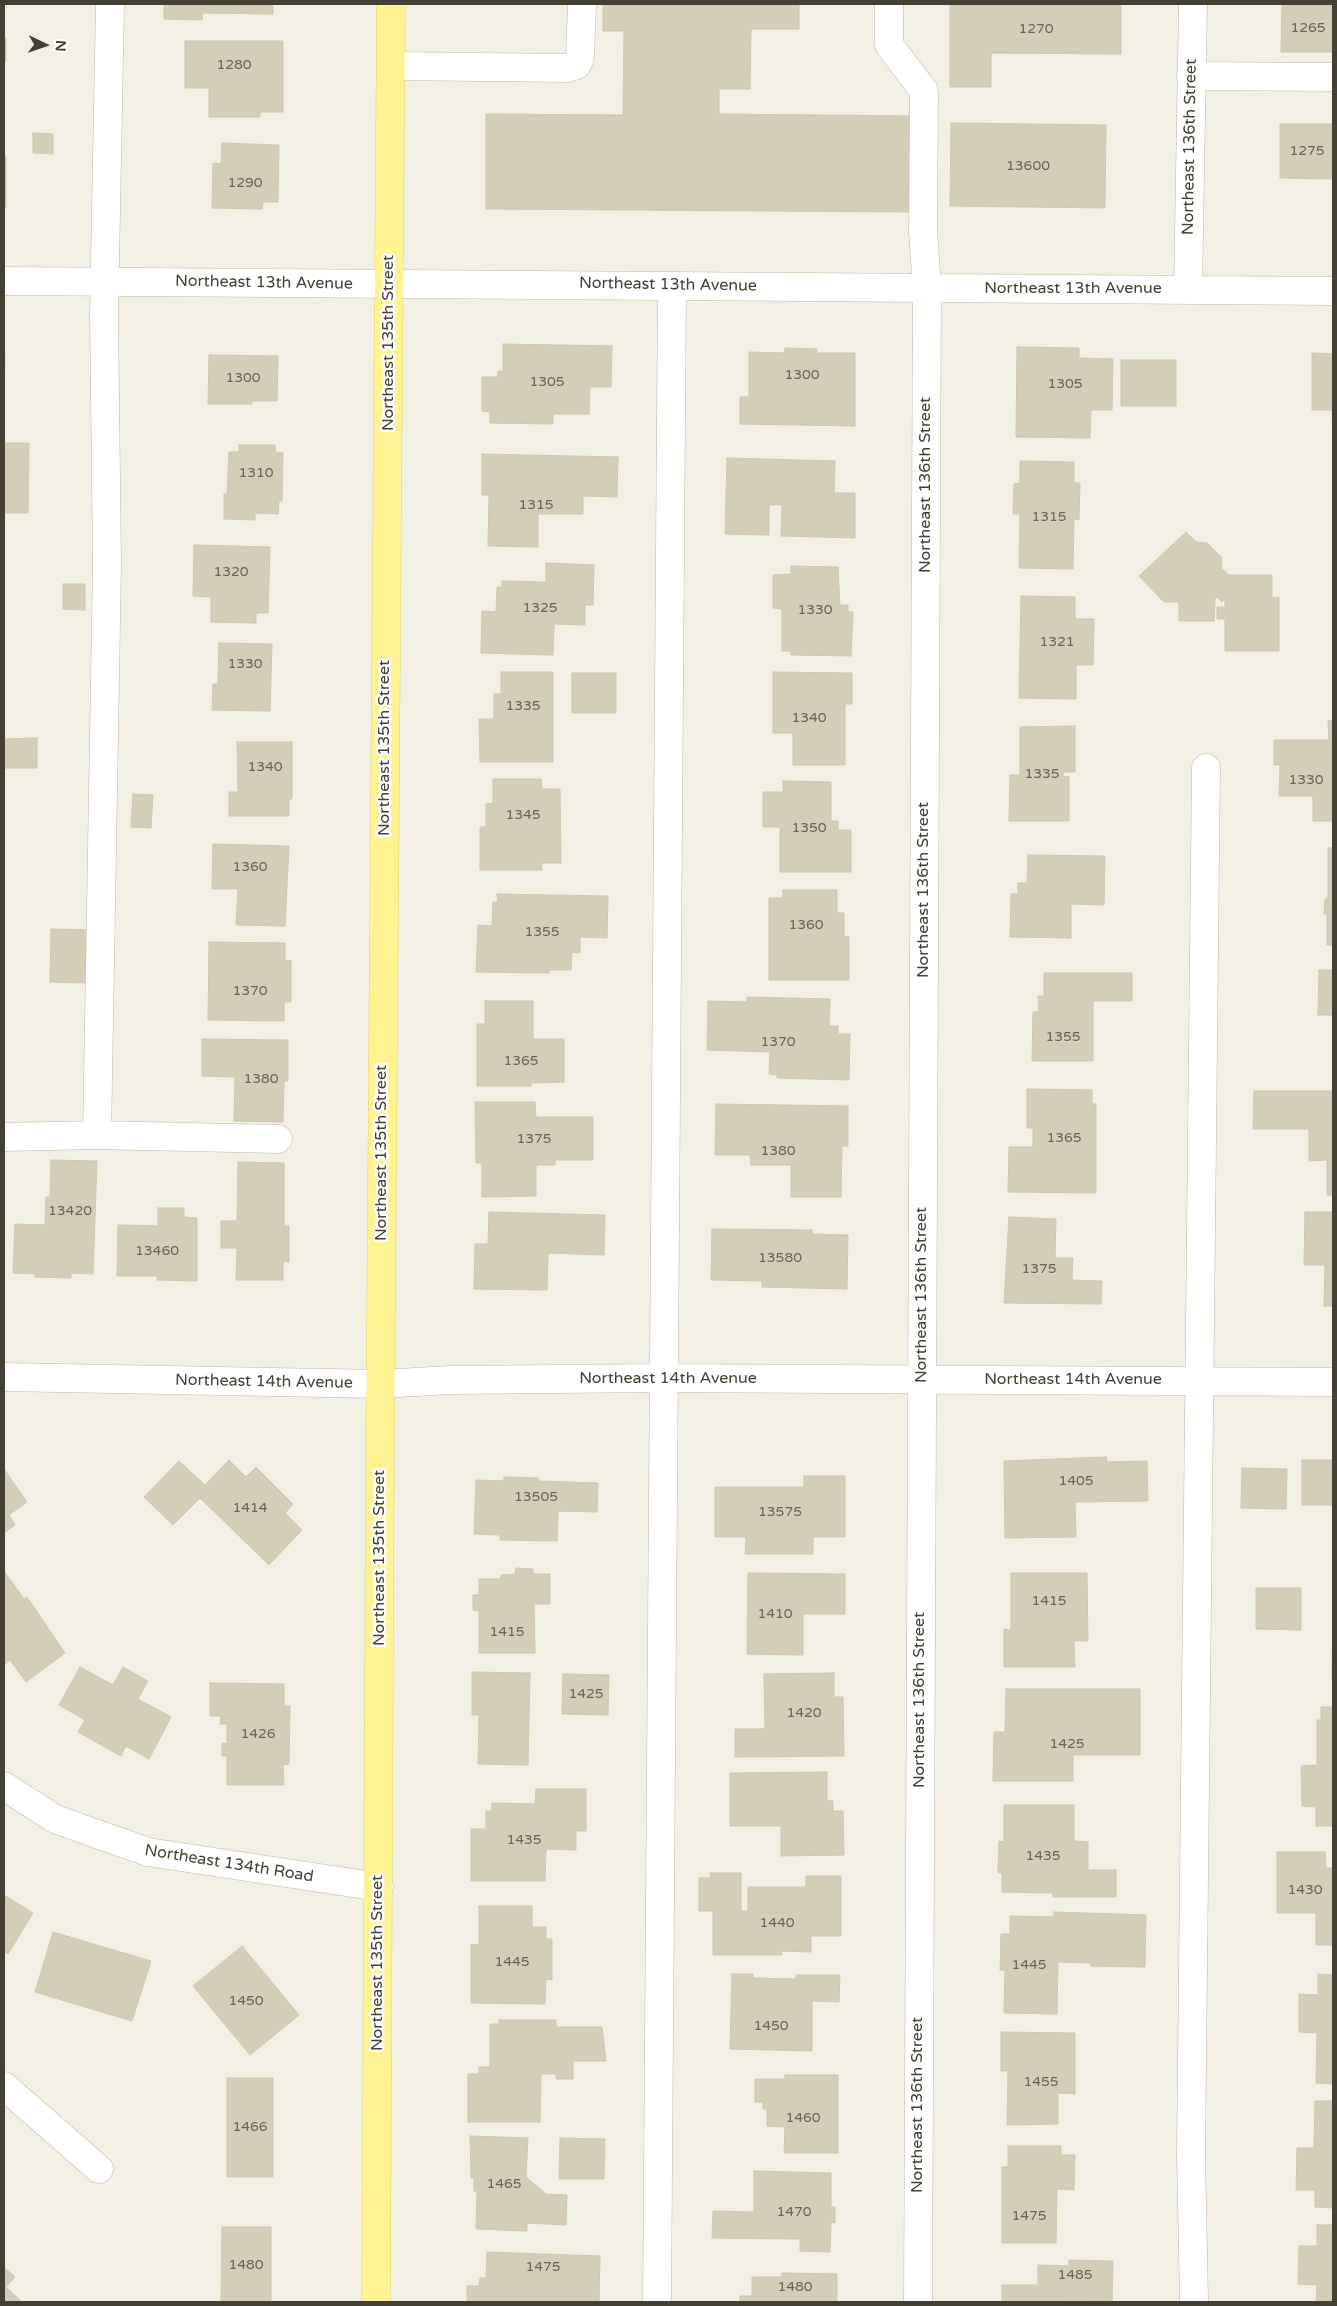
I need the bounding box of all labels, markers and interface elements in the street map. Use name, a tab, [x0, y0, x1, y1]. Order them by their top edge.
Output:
north arrow	[20, 20, 70, 70]
house number: 1265	[1290, 20, 1326, 36]
house number: 1270	[1018, 21, 1054, 37]
text: N	[52, 40, 69, 52]
house number: 1280	[216, 57, 252, 73]
street label: Northeast 136th Street	[1179, 59, 1201, 235]
house number: 1275	[1289, 143, 1325, 159]
house number: 13600	[1006, 158, 1050, 174]
house number: 1290	[227, 175, 263, 191]
street label: Northeast 135th Street	[379, 255, 399, 431]
street label: Northeast 13th Avenue	[175, 272, 353, 294]
street label: Northeast 13th Avenue	[579, 274, 757, 296]
street label: Northeast 13th Avenue	[984, 279, 1162, 299]
house number: 1300	[784, 367, 820, 383]
house number: 1300	[225, 370, 261, 386]
house number: 1305	[529, 374, 565, 390]
house number: 1305	[1047, 376, 1083, 392]
street label: Northeast 136th Street	[916, 397, 936, 573]
house number: 1310	[238, 465, 274, 481]
house number: 1315	[518, 497, 554, 513]
house number: 1315	[1031, 509, 1067, 525]
house number: 1320	[213, 564, 249, 580]
house number: 1325	[522, 600, 558, 616]
house number: 1330	[797, 602, 833, 618]
house number: 1321	[1039, 634, 1075, 650]
house number: 1330	[227, 656, 263, 672]
street label: Northeast 135th Street	[375, 660, 395, 836]
house number: 1335	[505, 698, 541, 714]
house number: 1340	[791, 710, 827, 726]
house number: 1340	[247, 759, 283, 775]
house number: 1335	[1024, 766, 1060, 782]
house number: 1330	[1288, 772, 1324, 788]
street label: Northeast 136th Street	[914, 802, 934, 978]
house number: 1345	[505, 807, 541, 823]
house number: 1350	[791, 820, 827, 836]
house number: 1360	[232, 859, 268, 875]
house number: 1360	[788, 917, 824, 933]
house number: 1355	[524, 924, 560, 940]
house number: 1370	[232, 983, 268, 999]
house number: 1355	[1045, 1029, 1081, 1045]
house number: 1370	[760, 1034, 796, 1050]
house number: 1365	[503, 1053, 539, 1069]
street label: Northeast 135th Street	[372, 1065, 392, 1241]
house number: 1380	[243, 1071, 279, 1087]
house number: 1365	[1046, 1130, 1082, 1146]
house number: 1375	[516, 1131, 552, 1147]
house number: 1380	[760, 1143, 796, 1159]
house number: 13420	[48, 1203, 92, 1219]
street label: Northeast 136th Street	[912, 1207, 932, 1383]
house number: 13460	[135, 1243, 179, 1259]
house number: 13580	[758, 1250, 802, 1266]
house number: 1375	[1021, 1261, 1057, 1277]
street label: Northeast 14th Avenue	[579, 1369, 757, 1389]
street label: Northeast 14th Avenue	[984, 1370, 1162, 1390]
street label: Northeast 14th Avenue	[175, 1371, 353, 1393]
street label: Northeast 135th Street	[370, 1470, 390, 1646]
house number: 1405	[1058, 1473, 1094, 1489]
house number: 13505	[514, 1489, 558, 1505]
house number: 1414	[232, 1500, 268, 1516]
house number: 13575	[758, 1504, 802, 1520]
house number: 1415	[1031, 1593, 1067, 1609]
house number: 1410	[757, 1606, 793, 1622]
street label: Northeast 136th Street	[910, 1612, 930, 1788]
house number: 1415	[489, 1624, 525, 1640]
house number: 1425	[568, 1686, 604, 1702]
house number: 1420	[786, 1705, 822, 1721]
house number: 1426	[240, 1726, 276, 1742]
house number: 1425	[1049, 1736, 1085, 1752]
house number: 1435	[506, 1832, 542, 1848]
street label: Northeast 134th Road	[143, 1841, 315, 1887]
house number: 1435	[1025, 1848, 1061, 1864]
street label: Northeast 135th Street	[368, 1875, 388, 2051]
house number: 1430	[1287, 1882, 1323, 1898]
house number: 1440	[759, 1915, 795, 1931]
house number: 1445	[494, 1954, 530, 1970]
house number: 1445	[1011, 1957, 1047, 1973]
house number: 1450	[228, 1993, 264, 2009]
street label: Northeast 136th Street	[908, 2017, 928, 2193]
house number: 1450	[753, 2018, 789, 2034]
house number: 1455	[1023, 2074, 1059, 2090]
house number: 1460	[785, 2110, 821, 2126]
house number: 1466	[232, 2119, 268, 2135]
house number: 1465	[486, 2176, 522, 2192]
house number: 1470	[776, 2204, 812, 2220]
house number: 1475	[1011, 2208, 1047, 2224]
house number: 1480	[228, 2257, 264, 2273]
house number: 1475	[525, 2259, 561, 2275]
house number: 1485	[1057, 2267, 1093, 2283]
house number: 1480	[777, 2279, 813, 2295]

